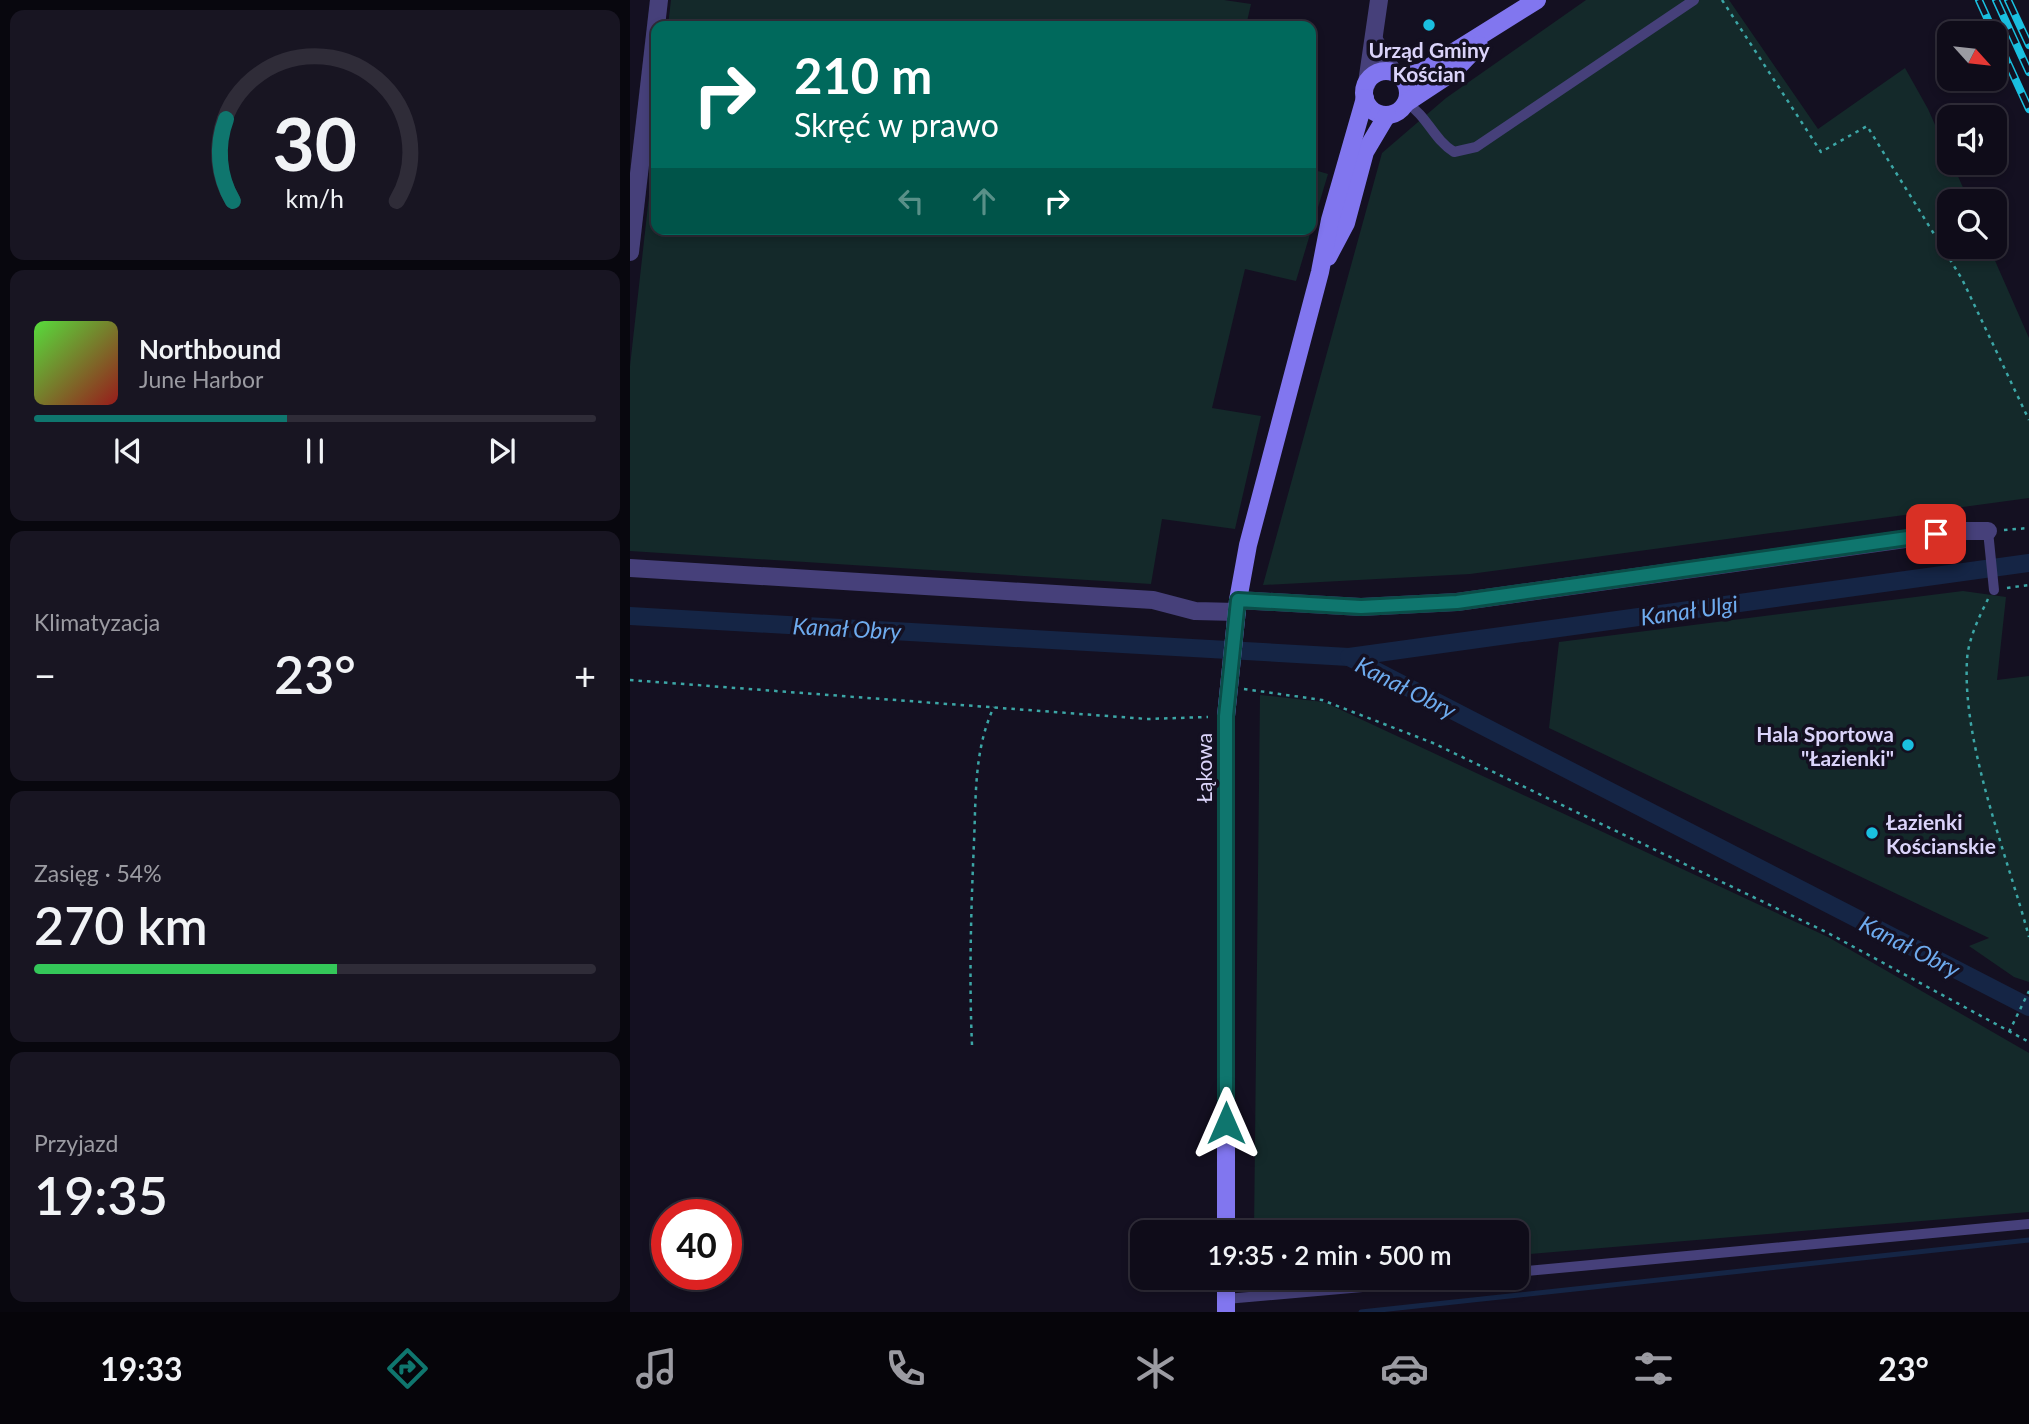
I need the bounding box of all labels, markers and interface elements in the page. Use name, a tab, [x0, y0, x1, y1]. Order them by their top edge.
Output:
marker: Urząd Gminy Kościan	[1421, 17, 1437, 33]
north arrow	[1937, 21, 2007, 91]
map controls	[1937, 21, 2007, 259]
place label: Urząd Gminy Kościan	[1368, 37, 1490, 86]
text: 210 m	[794, 46, 932, 104]
icon: right	[679, 49, 770, 140]
text: 30	[273, 100, 357, 188]
text: Skręć w prawo	[794, 105, 999, 144]
button: sound	[1937, 105, 2007, 175]
icon: left	[892, 182, 930, 220]
icon: ahead	[965, 182, 1003, 220]
icon: right	[1038, 182, 1076, 220]
text: km/h	[286, 183, 344, 213]
button: search	[1937, 189, 2007, 259]
text: Northbound	[139, 333, 281, 365]
text: June Harbor	[139, 365, 263, 393]
icon: previous	[109, 432, 147, 470]
icon: pause	[296, 432, 334, 470]
icon: next	[483, 432, 521, 470]
pin	[1906, 504, 1966, 564]
icon: arrive	[1917, 515, 1955, 553]
water label: Kanał Ulgi	[1639, 589, 1739, 631]
text: Klimatyzacja	[34, 608, 160, 636]
water label: Kanał Obry	[792, 611, 903, 645]
text: 23°	[274, 643, 356, 705]
water label: Kanał Obry	[1351, 650, 1462, 725]
text: −	[34, 652, 56, 698]
text: +	[574, 652, 596, 698]
place label: Hala Sportowa "Łazienki"	[1756, 721, 1894, 770]
street label: Łąkowa	[1191, 733, 1216, 803]
marker: Hala Sportowa "Łazienki"	[1900, 737, 1916, 753]
place label: Łazienki Kościanskie	[1886, 809, 1996, 858]
marker: Łazienki Kościanskie	[1864, 825, 1880, 841]
text: Zasięg · 54%	[34, 859, 162, 887]
text: 270 km	[34, 894, 208, 956]
water label: Kanał Obry	[1855, 909, 1966, 984]
position arrow	[1189, 1086, 1263, 1160]
text: Przyjazd	[34, 1129, 118, 1157]
text: 19:35	[34, 1164, 168, 1226]
speed limit sign: 40	[651, 1199, 742, 1290]
text: 19:35 · 2 min · 500 m	[1207, 1239, 1452, 1271]
icon: directions	[383, 1344, 432, 1393]
icon: music	[632, 1344, 681, 1393]
icon: phone	[881, 1344, 930, 1393]
icon: climate	[1131, 1344, 1180, 1393]
icon: car	[1380, 1344, 1429, 1393]
icon: filters	[1629, 1344, 1678, 1393]
text: 19:33	[100, 1349, 183, 1388]
text: 23°	[1878, 1349, 1929, 1388]

